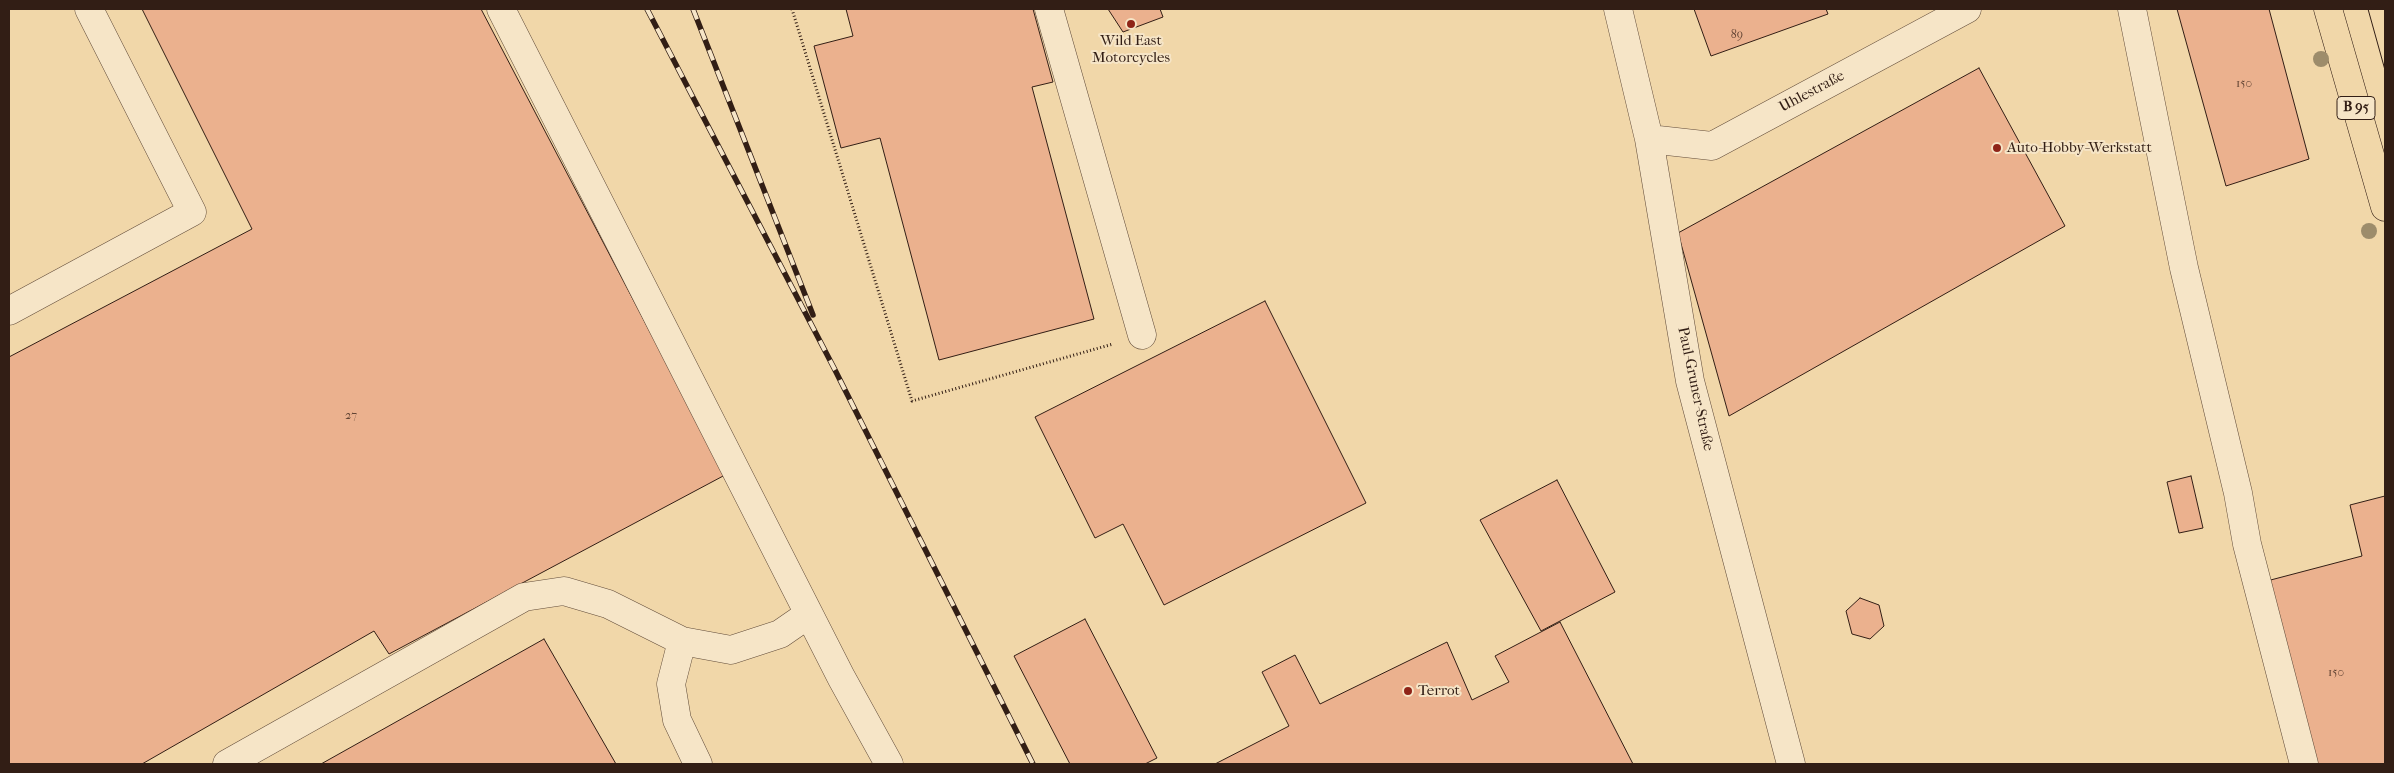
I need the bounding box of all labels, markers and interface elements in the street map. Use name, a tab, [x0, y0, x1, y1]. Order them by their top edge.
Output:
marker: Wild East Motorcycles	[1125, 18, 1137, 30]
house number: 89	[1731, 28, 1743, 42]
place label: Wild East Motorcycles	[1092, 32, 1170, 67]
street label: Uhlestraße	[1776, 67, 1848, 117]
house number: 150	[2236, 77, 2252, 91]
road number: B 95	[2337, 96, 2375, 120]
place label: Auto-Hobby-Werkstatt	[2007, 139, 2152, 157]
marker: Auto-Hobby-Werkstatt	[1991, 142, 2003, 154]
street label: Paul-Gruner-Straße	[1673, 325, 1717, 453]
house number: 27	[345, 409, 357, 423]
house number: 150	[2328, 666, 2344, 680]
place label: Terrot	[1418, 682, 1460, 700]
marker: Terrot	[1402, 685, 1414, 697]

